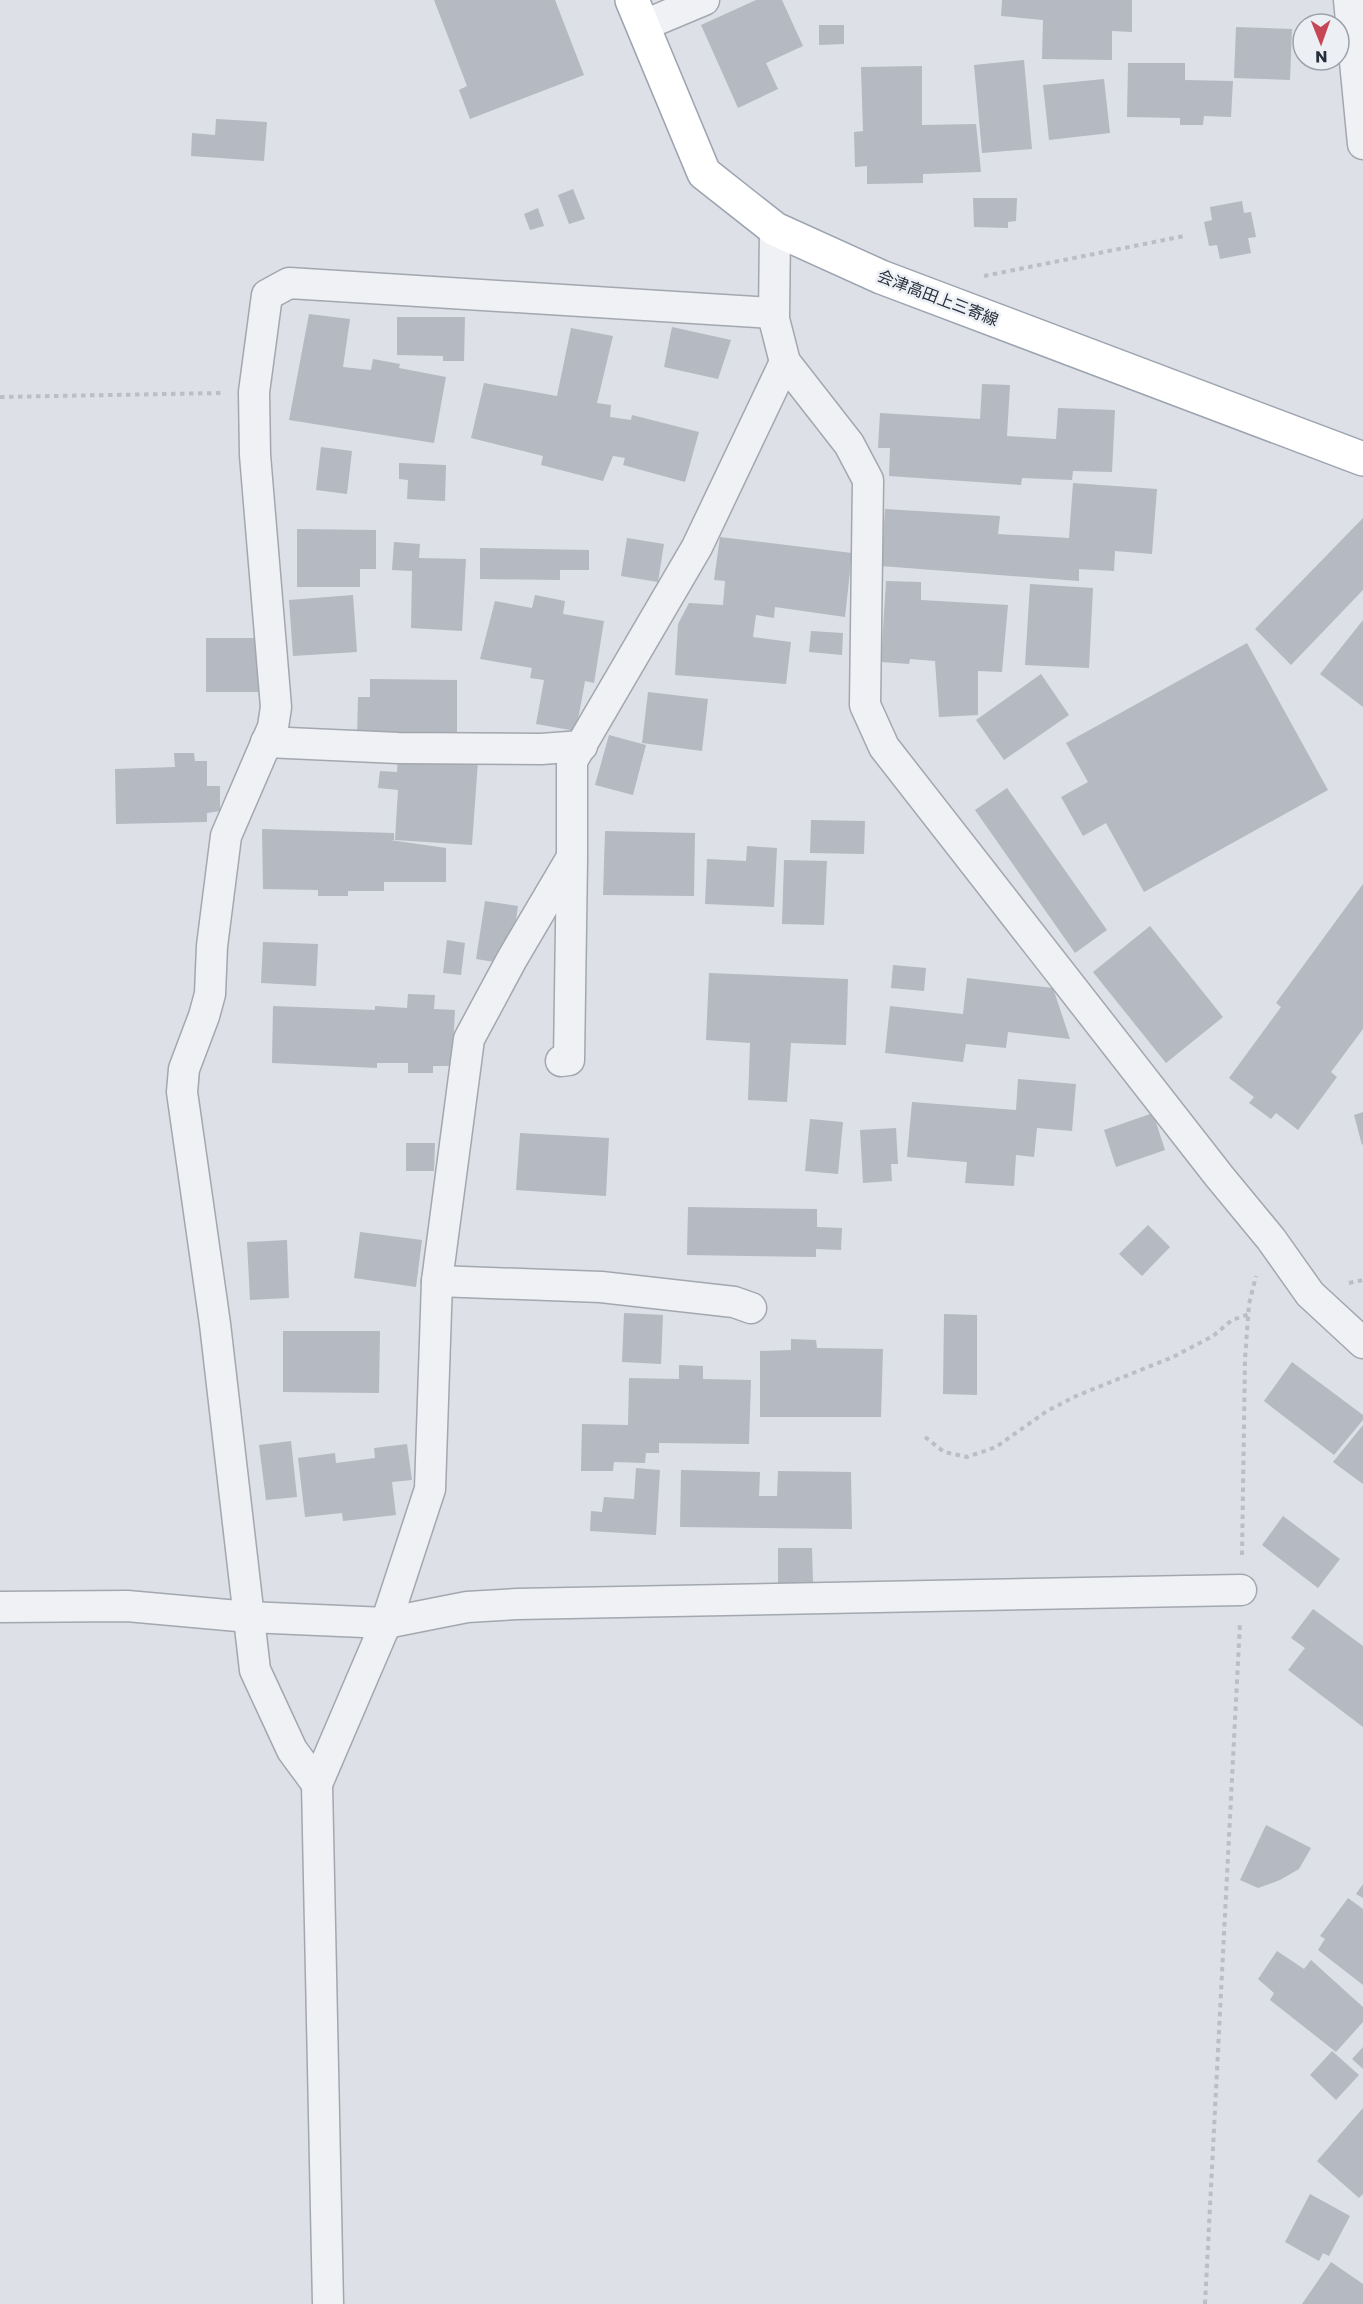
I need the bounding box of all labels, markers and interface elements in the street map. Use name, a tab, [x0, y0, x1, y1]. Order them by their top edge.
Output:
north arrow	[1291, 12, 1351, 72]
text: N	[1315, 45, 1327, 68]
street label: 会津高田上三寄線	[874, 264, 1002, 332]

